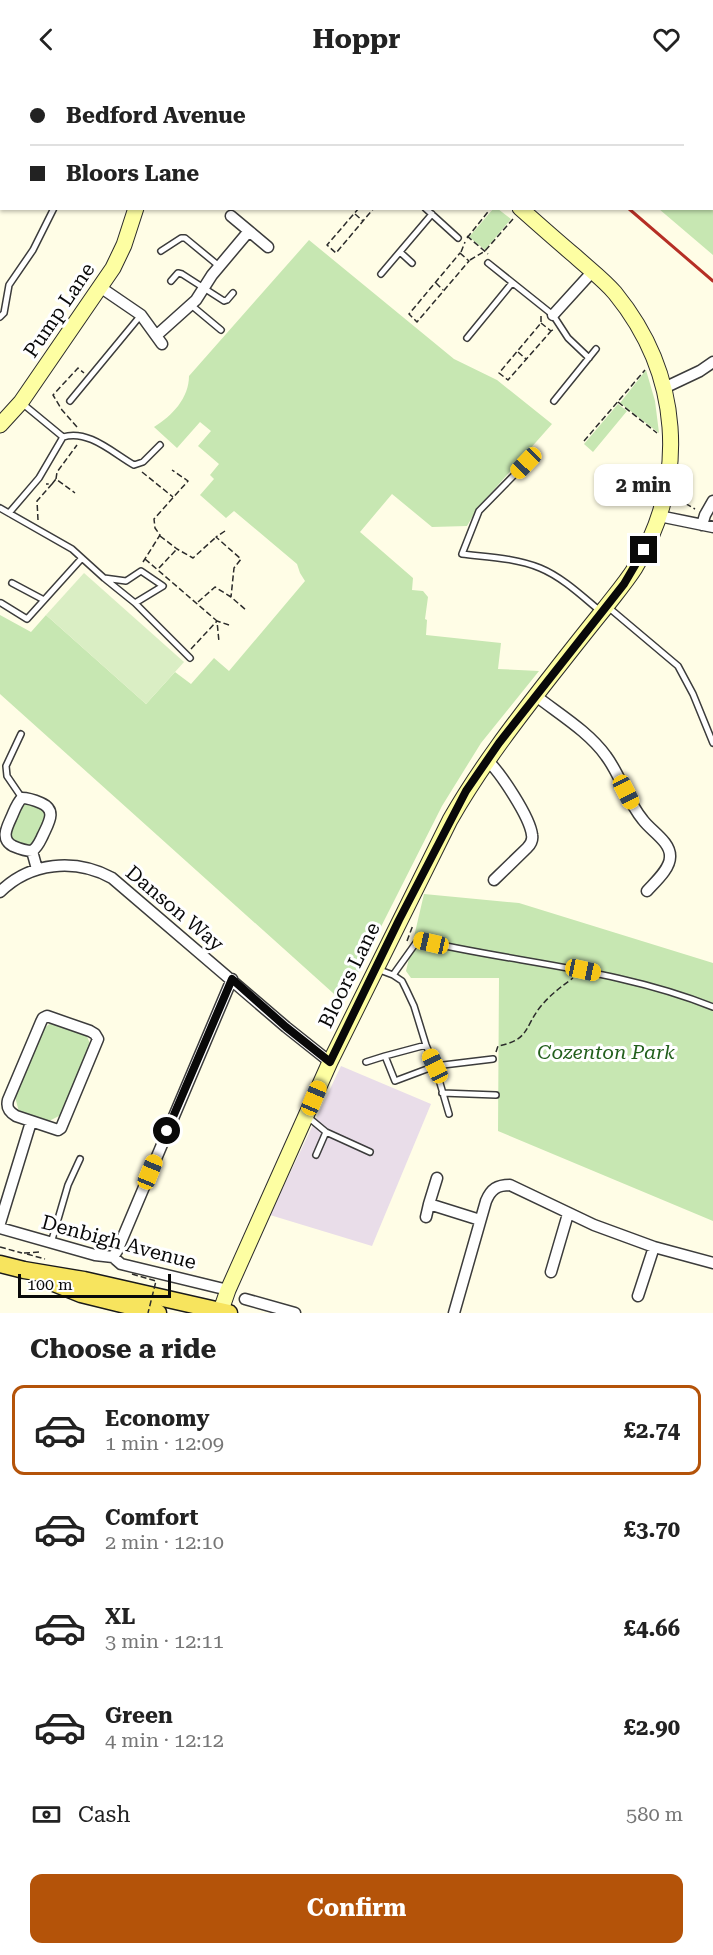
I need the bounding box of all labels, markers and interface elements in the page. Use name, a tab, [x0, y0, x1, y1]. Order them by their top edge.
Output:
icon: back	[30, 23, 63, 56]
text: Hoppr	[312, 23, 401, 55]
icon: heart	[650, 23, 683, 56]
text: Bedford Avenue	[66, 103, 246, 128]
text: Bloors Lane	[66, 161, 199, 186]
street label: Pump Lane	[18, 258, 100, 362]
car	[507, 444, 545, 482]
callout: 2 min	[594, 463, 694, 505]
text: 2 min	[616, 473, 671, 497]
route end	[630, 536, 657, 563]
car	[610, 772, 642, 812]
street label: Danson Way	[121, 860, 229, 956]
street label: Bloors Lane	[313, 918, 385, 1032]
car	[411, 930, 451, 956]
car	[564, 957, 602, 983]
park label: Cozenton Park	[537, 1040, 675, 1064]
car	[419, 1046, 451, 1086]
car	[299, 1078, 329, 1118]
route start	[153, 1117, 180, 1144]
car	[135, 1152, 165, 1192]
street label: Denbigh Avenue	[39, 1210, 199, 1274]
scale bar	[18, 1271, 171, 1298]
text: 100 m	[27, 1275, 73, 1294]
text: Choose a ride	[30, 1333, 216, 1365]
icon: car	[33, 1403, 87, 1457]
text: Economy	[105, 1406, 209, 1431]
text: £2.74	[624, 1418, 680, 1443]
text: 1 min · 12:09	[105, 1431, 224, 1455]
icon: car	[33, 1502, 87, 1556]
text: Comfort	[105, 1505, 198, 1530]
text: £3.70	[624, 1517, 680, 1542]
text: 2 min · 12:10	[105, 1530, 224, 1554]
icon: car	[33, 1601, 87, 1655]
text: XL	[105, 1604, 135, 1629]
text: £4.66	[624, 1616, 680, 1641]
text: 3 min · 12:11	[105, 1629, 224, 1653]
icon: car	[33, 1700, 87, 1754]
text: Green	[105, 1703, 173, 1728]
text: £2.90	[624, 1715, 680, 1740]
text: 4 min · 12:12	[105, 1728, 224, 1752]
icon: cash	[30, 1798, 63, 1831]
text: Cash	[78, 1802, 130, 1827]
text: 580 m	[626, 1802, 683, 1826]
button: Confirm	[30, 1874, 683, 1943]

